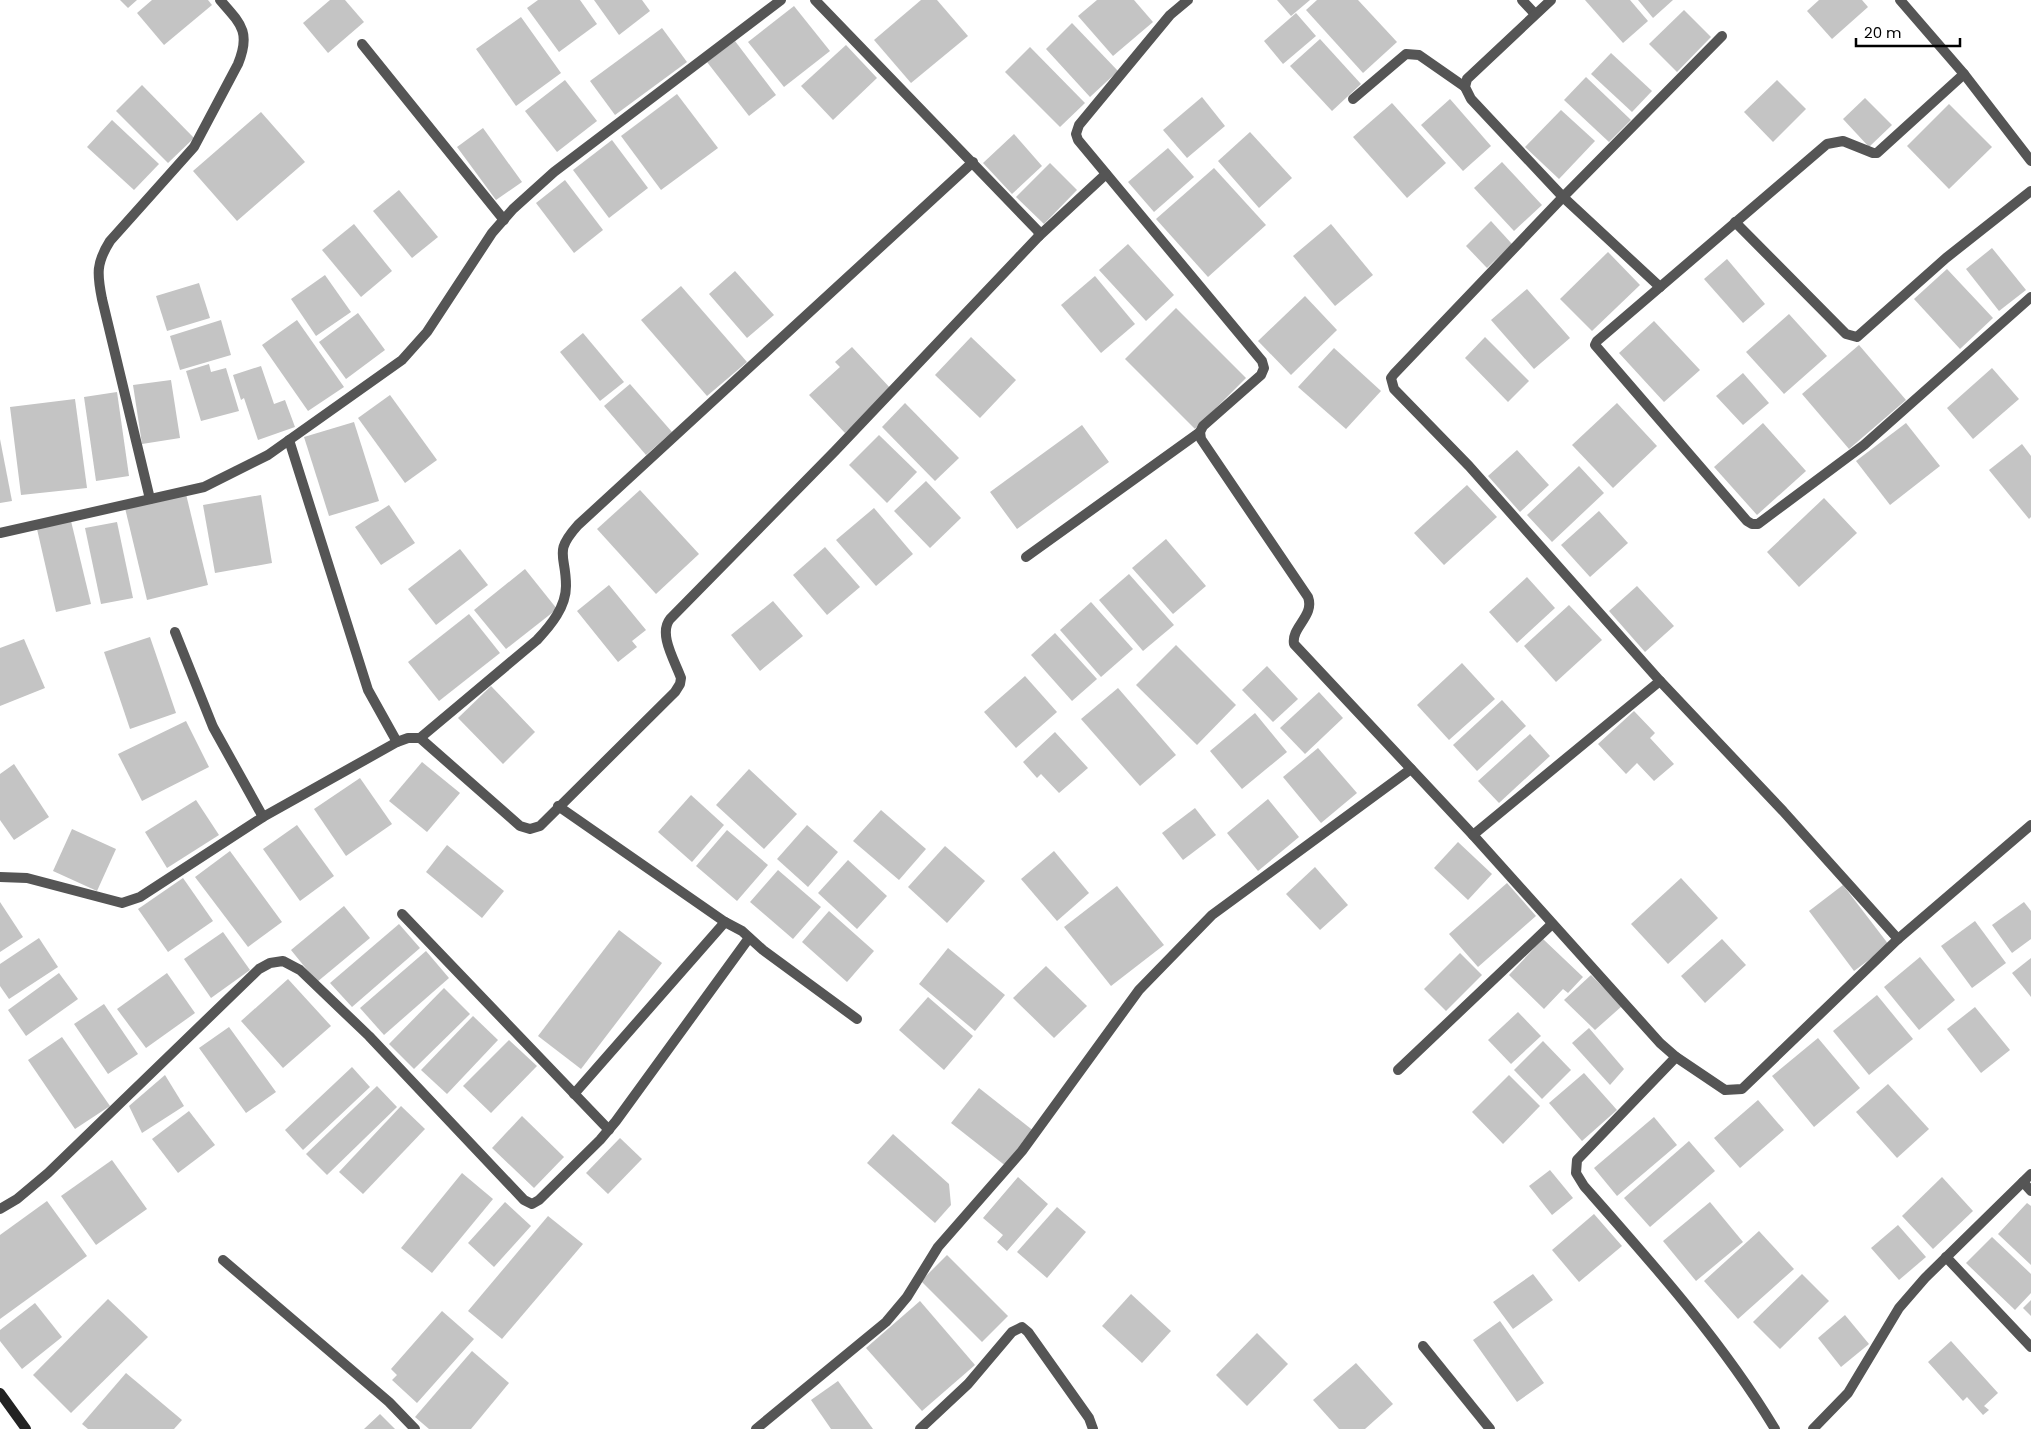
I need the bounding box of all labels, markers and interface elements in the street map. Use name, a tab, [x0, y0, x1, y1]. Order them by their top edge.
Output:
scale bar	[1856, 15, 1960, 47]
text: 20 m	[1864, 22, 1902, 43]

